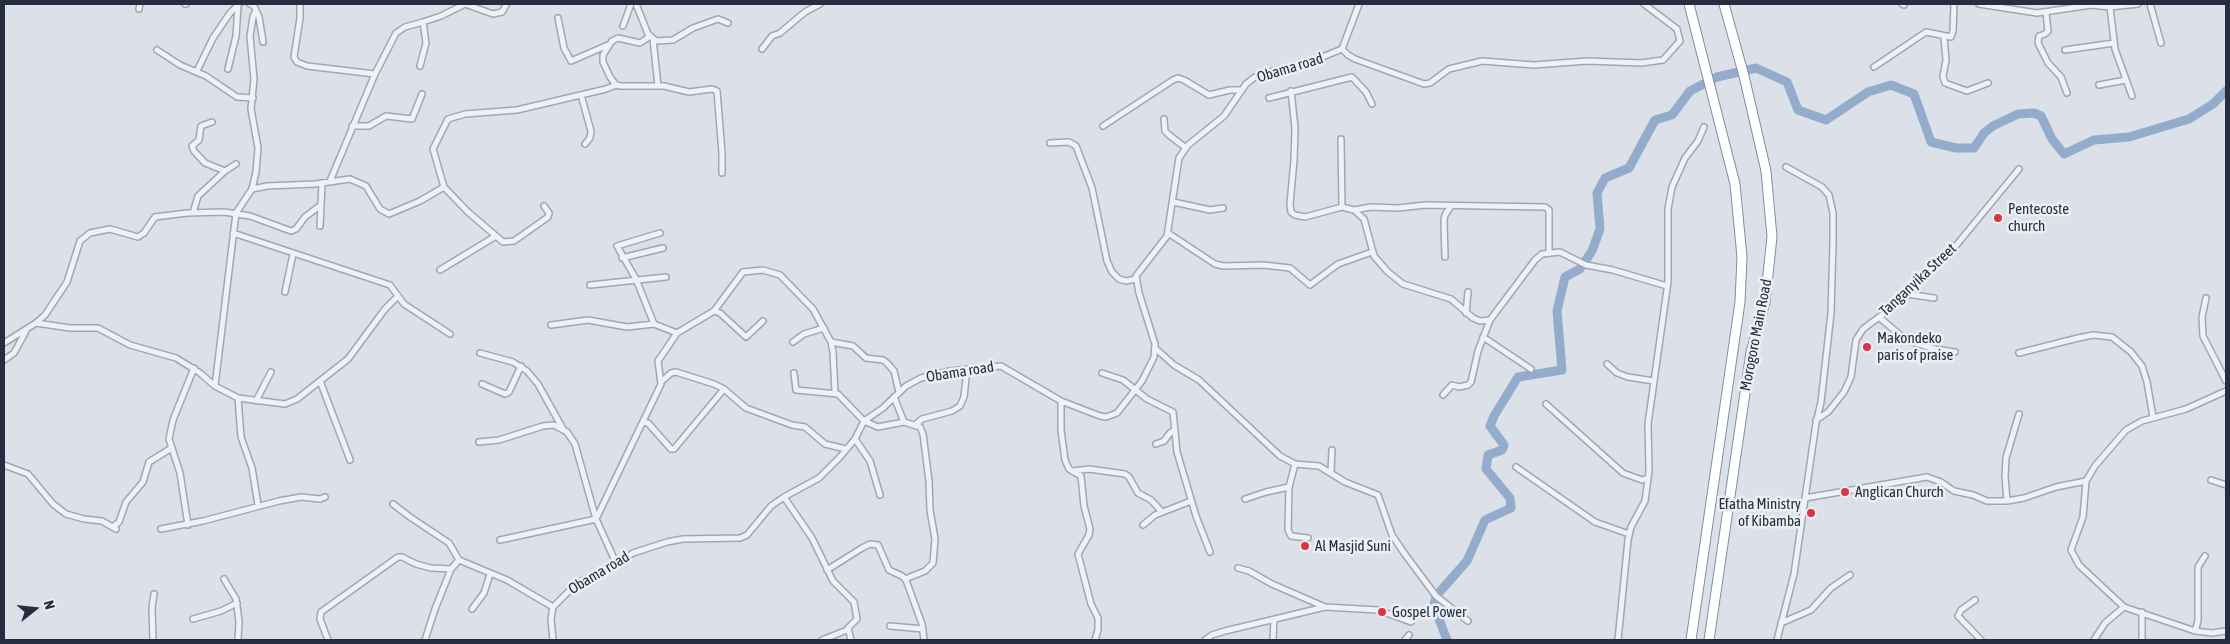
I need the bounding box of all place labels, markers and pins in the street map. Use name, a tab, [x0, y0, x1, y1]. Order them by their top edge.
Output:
place label: Pentecoste church	[2008, 200, 2069, 235]
marker: Pentecoste church	[1992, 212, 2004, 224]
place label: Makondeko paris of praise	[1877, 329, 1953, 364]
marker: Makondeko paris of praise	[1861, 341, 1873, 353]
place label: Anglican Church	[1855, 483, 1944, 501]
marker: Anglican Church	[1839, 486, 1851, 498]
place label: Efatha Ministry of Kibamba	[1718, 495, 1801, 530]
marker: Efatha Ministry of Kibamba	[1805, 507, 1817, 519]
place label: Al Masjid Suni	[1315, 537, 1391, 555]
marker: Al Masjid Suni	[1299, 540, 1311, 552]
place label: Gospel Power	[1392, 603, 1466, 621]
marker: Gospel Power	[1376, 606, 1388, 618]

